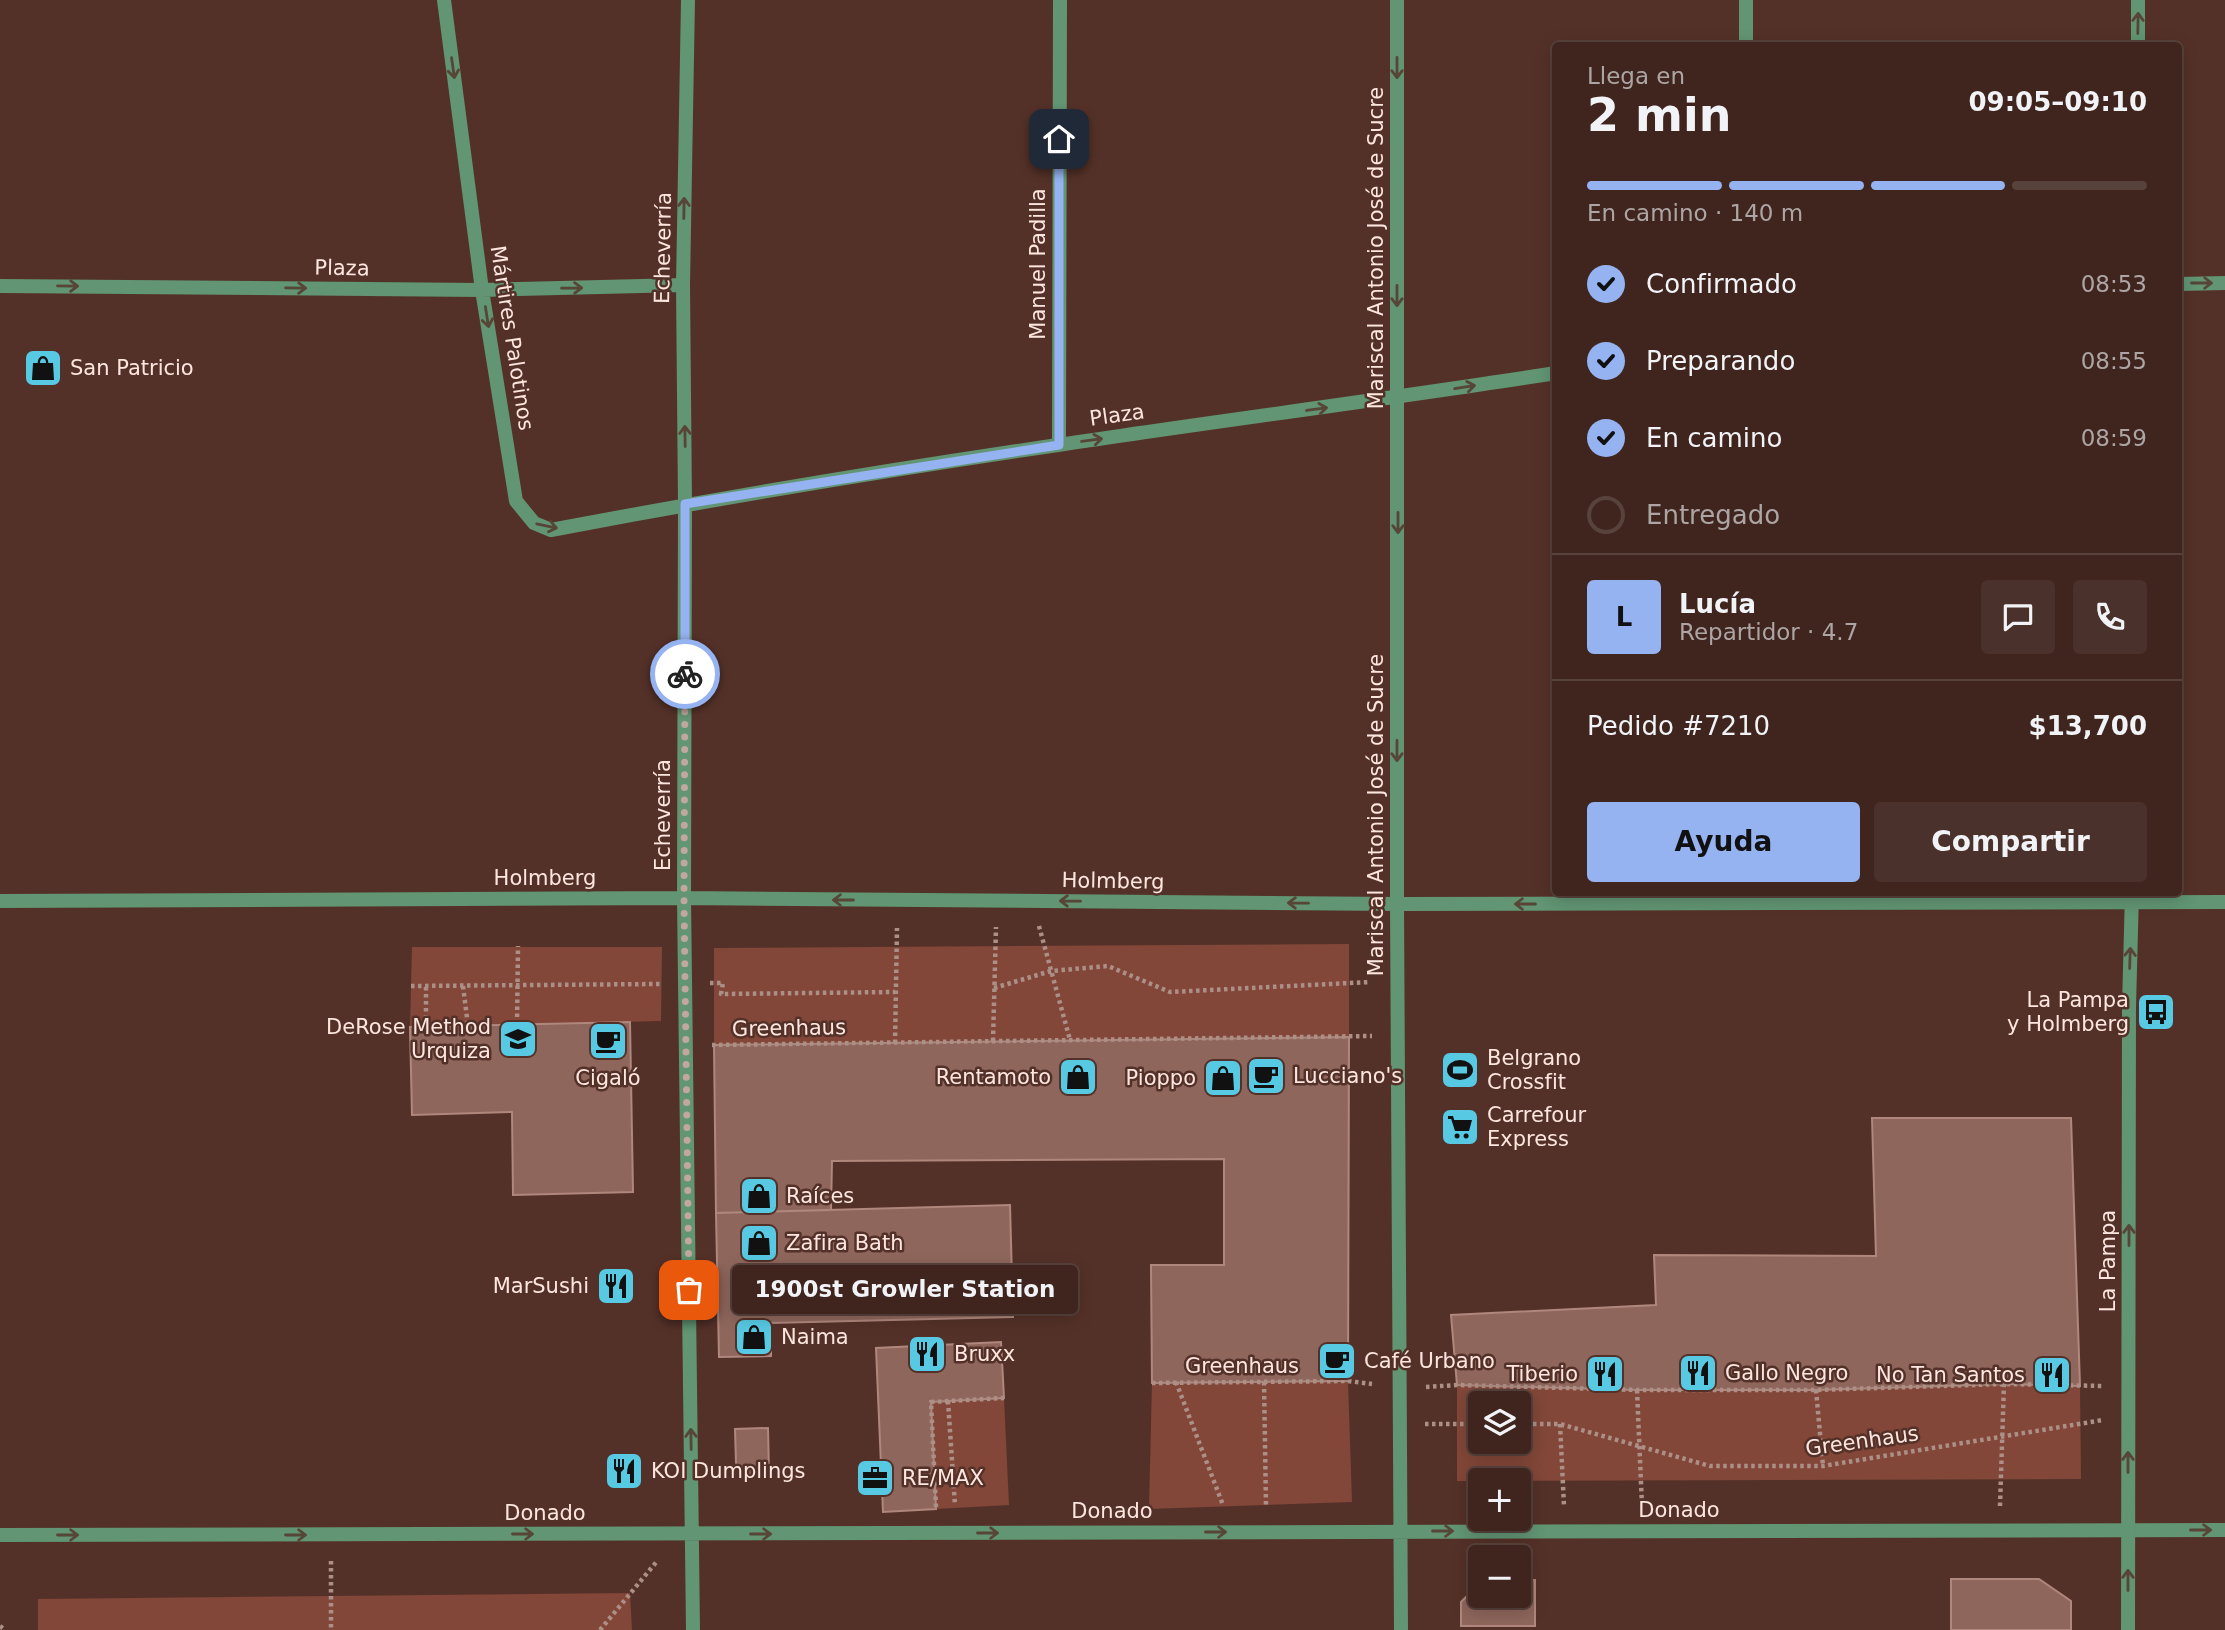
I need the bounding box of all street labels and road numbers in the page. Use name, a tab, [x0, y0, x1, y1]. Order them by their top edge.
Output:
street label: Mariscal Antonio José de Sucre	[1364, 87, 1388, 409]
street label: Manuel Padilla	[1026, 188, 1050, 340]
street label: Echeverría	[650, 192, 676, 304]
street label: Mártires Palotinos	[486, 244, 538, 432]
street label: Plaza	[314, 256, 370, 280]
street label: Plaza	[1088, 399, 1146, 431]
street label: Mariscal Antonio José de Sucre	[1364, 654, 1388, 976]
street label: Echeverría	[651, 759, 675, 871]
street label: Holmberg	[494, 866, 596, 890]
street label: Holmberg	[1061, 868, 1165, 894]
street label: Greenhaus	[732, 1015, 846, 1041]
street label: La Pampa	[2096, 1210, 2120, 1312]
street label: Greenhaus	[1185, 1354, 1299, 1378]
street label: Greenhaus	[1804, 1421, 1920, 1461]
street label: Donado	[1638, 1498, 1720, 1522]
street label: Donado	[1071, 1499, 1153, 1523]
street label: Donado	[504, 1501, 586, 1525]

